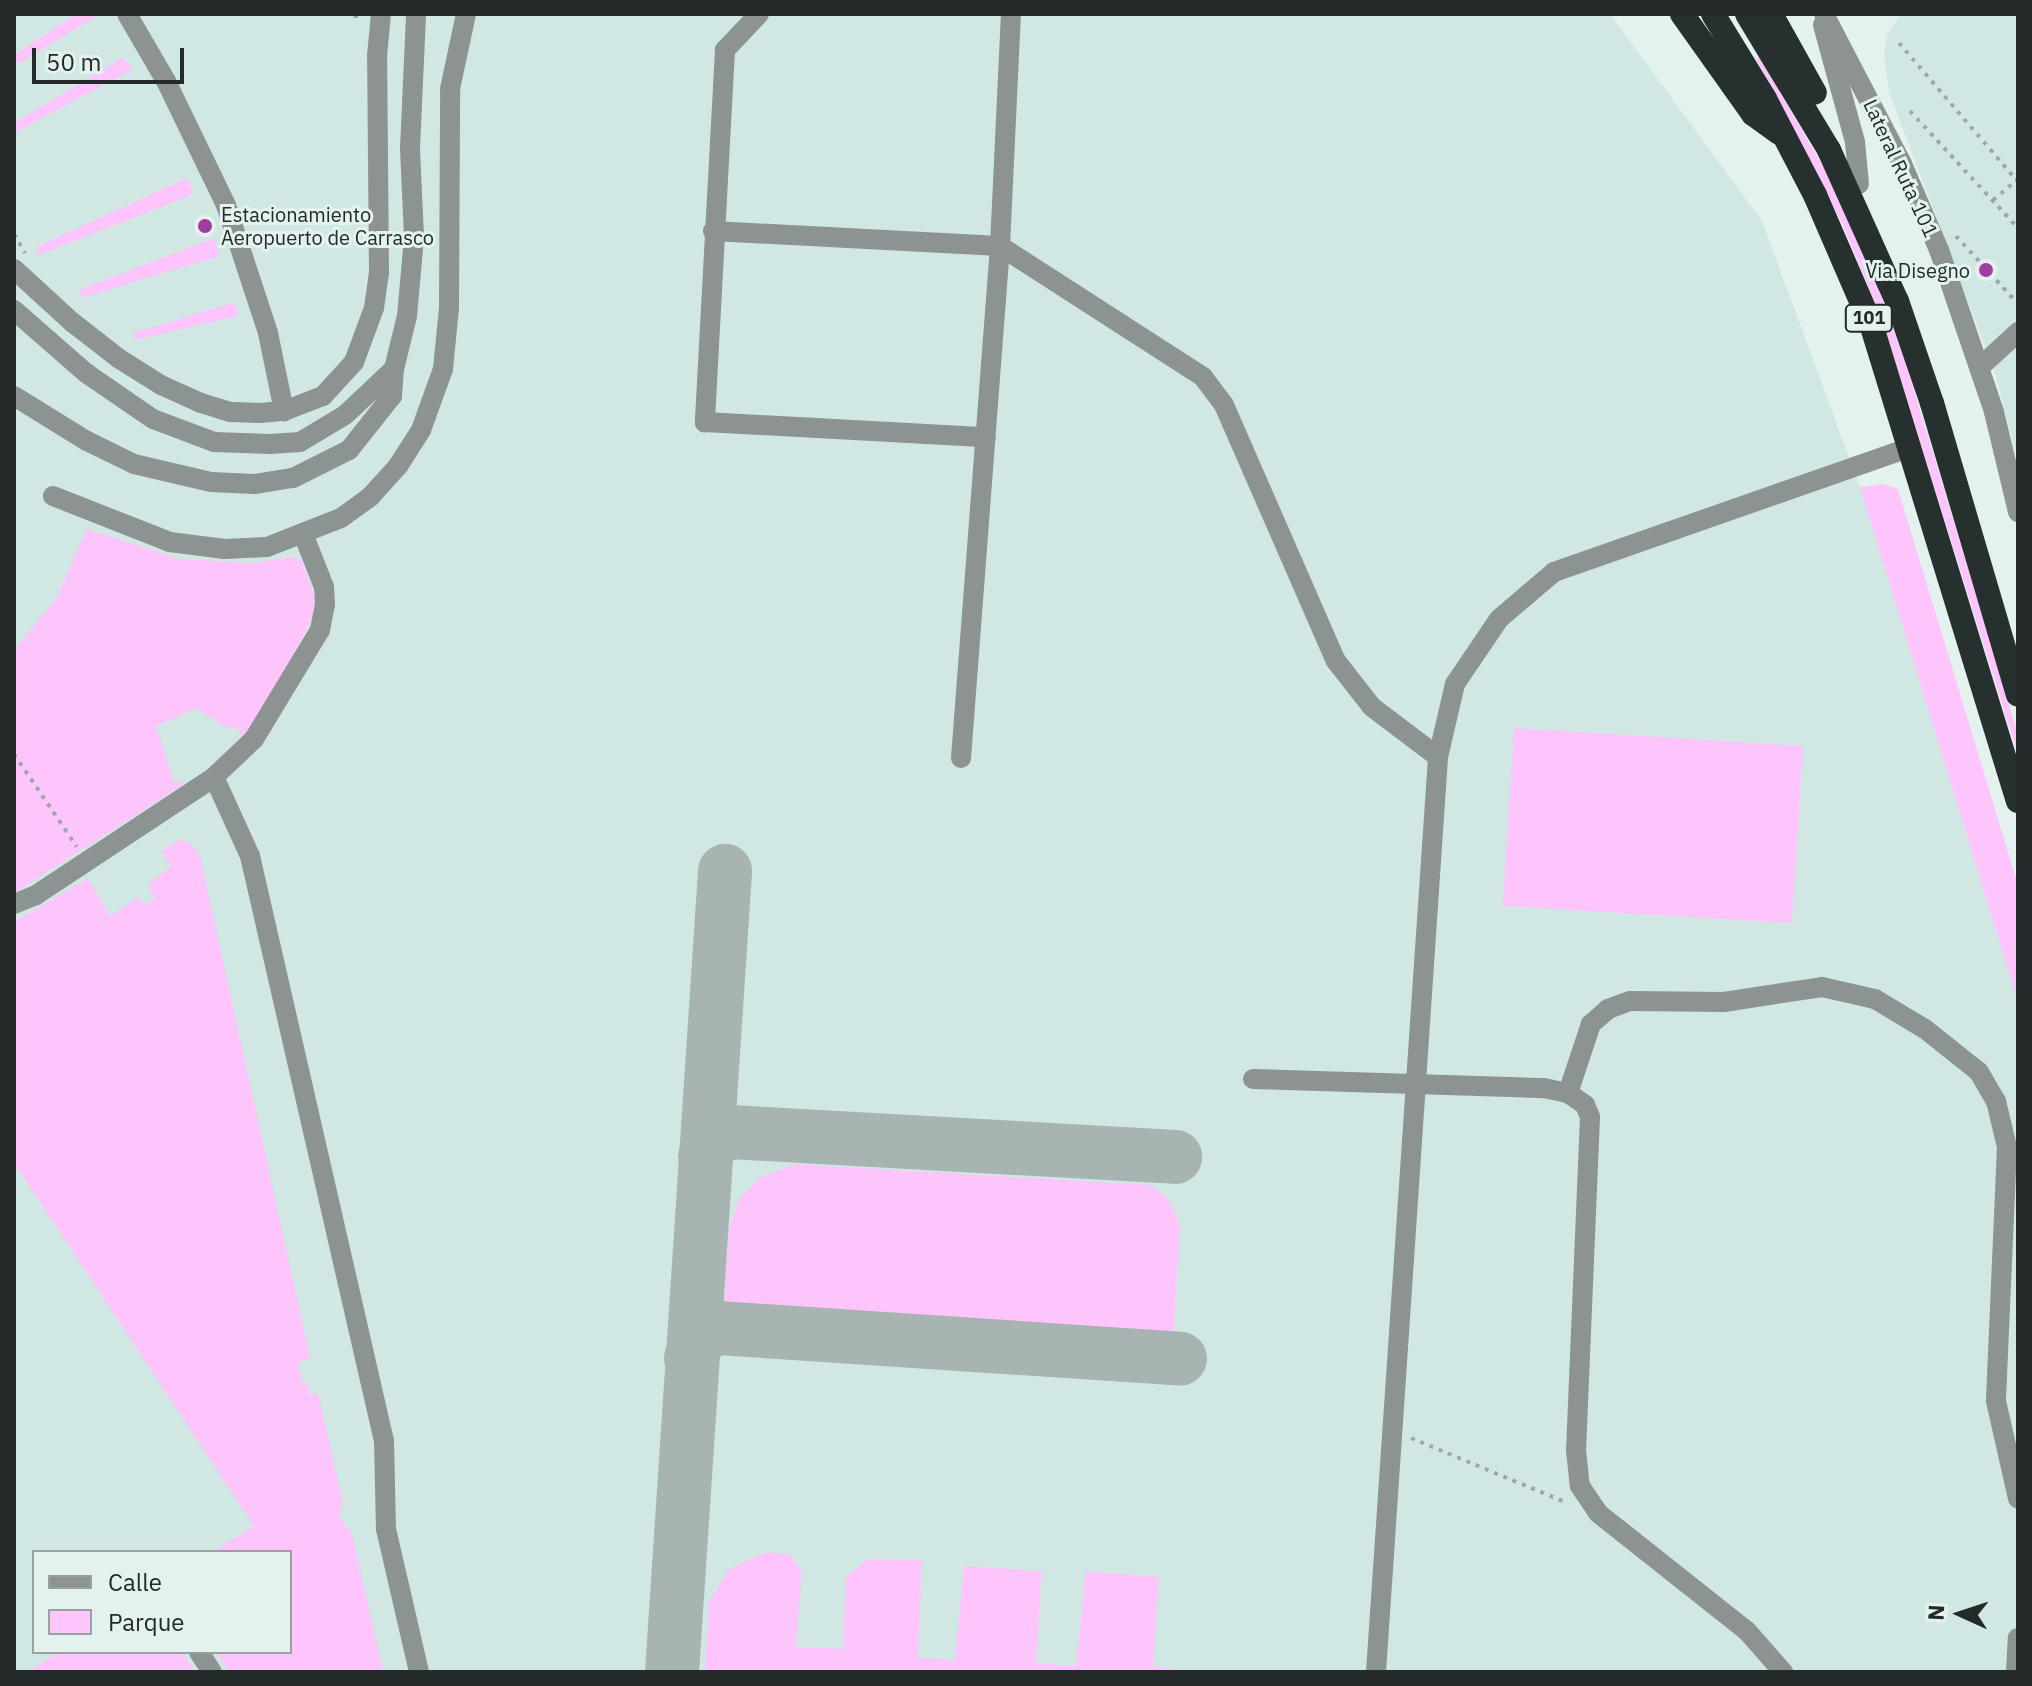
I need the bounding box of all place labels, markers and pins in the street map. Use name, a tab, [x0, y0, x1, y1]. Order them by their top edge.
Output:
place label: Estacionamiento Aeropuerto de Carrasco	[221, 202, 434, 249]
marker: Estacionamiento Aeropuerto de Carrasco	[196, 217, 214, 235]
place label: Via Disegno	[1865, 258, 1970, 282]
marker: Via Disegno	[1977, 261, 1995, 279]

